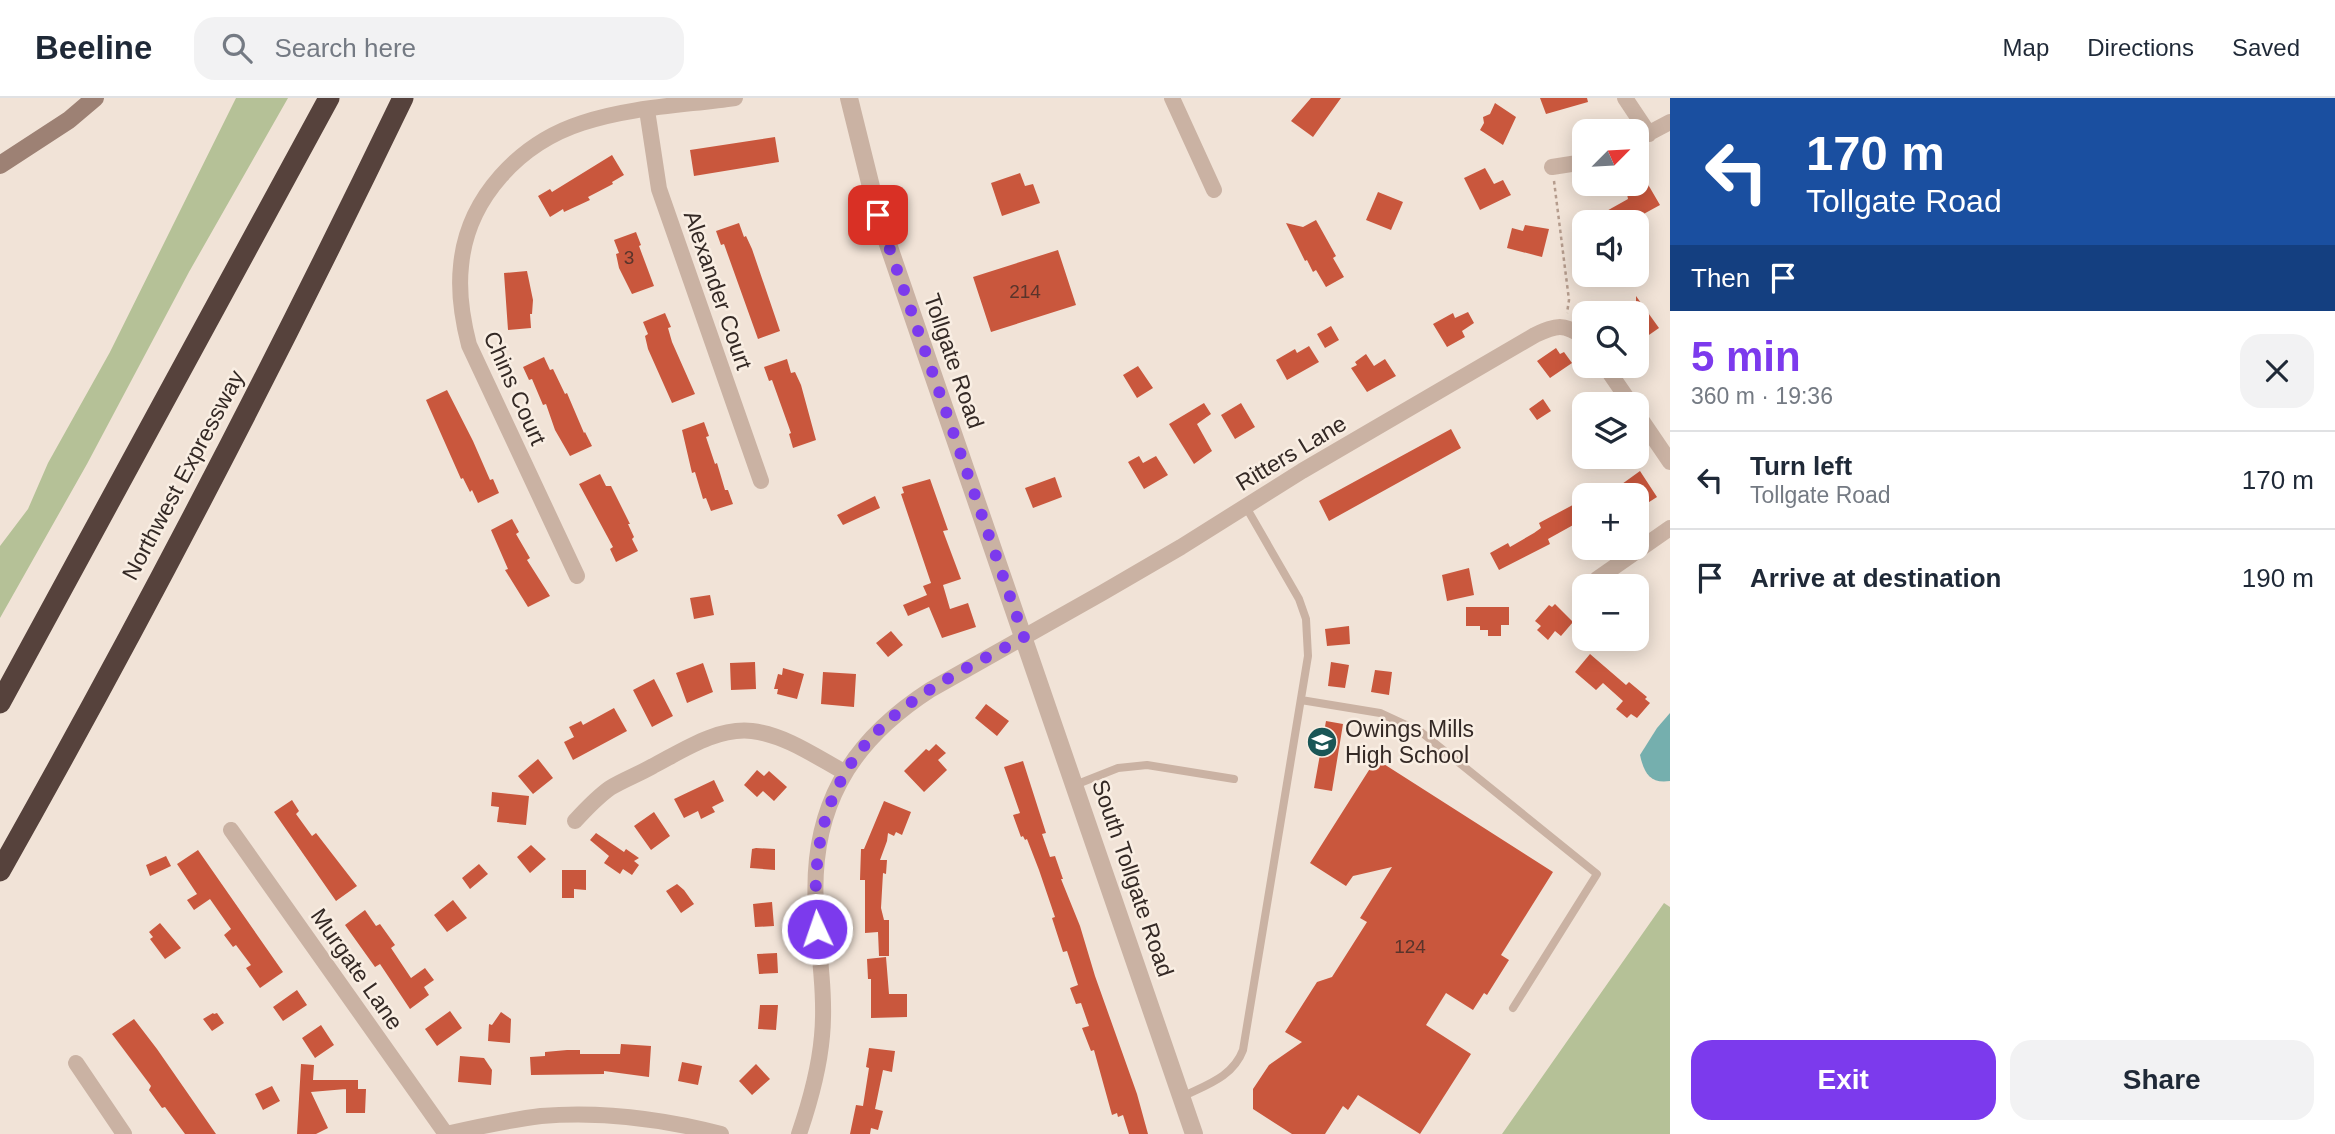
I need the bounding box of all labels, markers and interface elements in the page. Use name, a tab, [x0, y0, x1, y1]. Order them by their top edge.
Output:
search box	[194, 17, 684, 80]
text: Beeline	[35, 29, 152, 66]
icon: search	[218, 29, 256, 67]
text: Search here	[274, 33, 416, 63]
text: Map	[2003, 34, 2049, 61]
text: Directions	[2087, 34, 2194, 61]
text: Saved	[2232, 34, 2300, 61]
north arrow	[1572, 119, 1648, 196]
map controls	[1572, 119, 1649, 651]
icon: left	[1691, 126, 1782, 217]
text: 170 m	[1806, 126, 1945, 180]
text: Tollgate Road	[1806, 183, 2002, 219]
pin	[848, 185, 908, 245]
icon: arrive	[859, 196, 897, 234]
street label: Alexander Court	[679, 207, 758, 373]
button: sound	[1572, 210, 1649, 287]
house number: 3	[624, 247, 634, 268]
icon: arrive	[1764, 259, 1802, 297]
text: Then	[1691, 263, 1750, 293]
house number: 214	[1009, 281, 1041, 302]
street label: Tollgate Road	[919, 290, 989, 432]
button: search	[1572, 301, 1649, 378]
street label: Chins Court	[478, 327, 552, 449]
text: 5 min	[1691, 333, 1801, 380]
button: close	[2240, 334, 2314, 408]
street label: Northwest Expressway	[117, 365, 250, 584]
text: 360 m · 19:36	[1691, 383, 1833, 409]
button: layers	[1572, 392, 1649, 469]
street label: Ritters Lane	[1231, 410, 1351, 496]
text: Turn left	[1750, 451, 1852, 481]
icon: left	[1691, 461, 1729, 499]
text: 170 m	[2242, 465, 2314, 495]
text: Tollgate Road	[1750, 482, 1891, 508]
button: +	[1572, 483, 1649, 560]
icon: arrive	[1691, 559, 1729, 597]
text: Arrive at destination	[1750, 563, 2001, 593]
text: 190 m	[2242, 563, 2314, 593]
button: −	[1572, 574, 1649, 651]
place label: Owings Mills High School	[1345, 716, 1474, 768]
school or university icon: Owings Mills High School	[1305, 725, 1339, 759]
street label: South Tollgate Road	[1087, 776, 1179, 980]
position arrow	[780, 892, 854, 966]
street label: Murgate Lane	[306, 903, 408, 1035]
house number: 124	[1394, 936, 1426, 957]
button: Exit	[1691, 1040, 1996, 1120]
button: Share	[2010, 1040, 2314, 1120]

